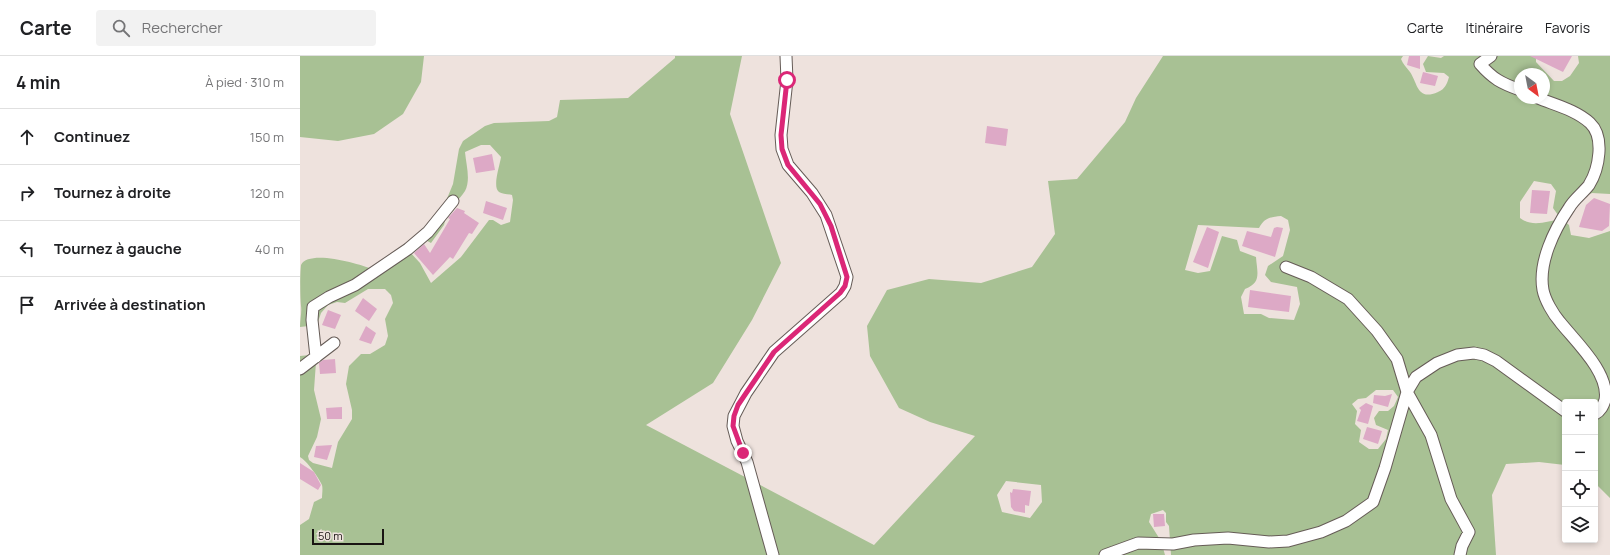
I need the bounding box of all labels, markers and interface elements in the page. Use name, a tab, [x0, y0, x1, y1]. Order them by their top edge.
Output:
search box	[96, 10, 376, 46]
text: Carte	[20, 15, 72, 41]
icon: search	[110, 17, 132, 39]
text: Rechercher	[142, 17, 223, 38]
text: Carte	[1407, 18, 1443, 37]
text: Itinéraire	[1465, 18, 1523, 37]
text: Favoris	[1545, 18, 1590, 37]
north arrow	[1514, 68, 1550, 104]
text: 4 min	[16, 71, 60, 94]
route start	[778, 71, 796, 89]
text: À pied · 310 m	[205, 73, 284, 91]
icon: ahead	[16, 126, 38, 148]
text: Continuez	[54, 126, 130, 147]
text: 150 m	[250, 128, 284, 146]
icon: right	[16, 182, 38, 204]
text: Tournez à droite	[54, 182, 171, 203]
text: 120 m	[250, 184, 284, 202]
icon: left	[16, 238, 38, 260]
text: Tournez à gauche	[54, 238, 182, 259]
text: 40 m	[255, 240, 284, 258]
icon: arrive	[16, 294, 38, 316]
text: Arrivée à destination	[54, 294, 206, 315]
map controls	[1562, 399, 1598, 543]
button: +	[1562, 399, 1598, 435]
button: −	[1562, 435, 1598, 471]
route end	[734, 444, 752, 462]
button: locate	[1562, 471, 1598, 507]
button: layers	[1562, 507, 1598, 543]
scale bar	[312, 527, 384, 546]
text: 50 m	[318, 528, 343, 543]

